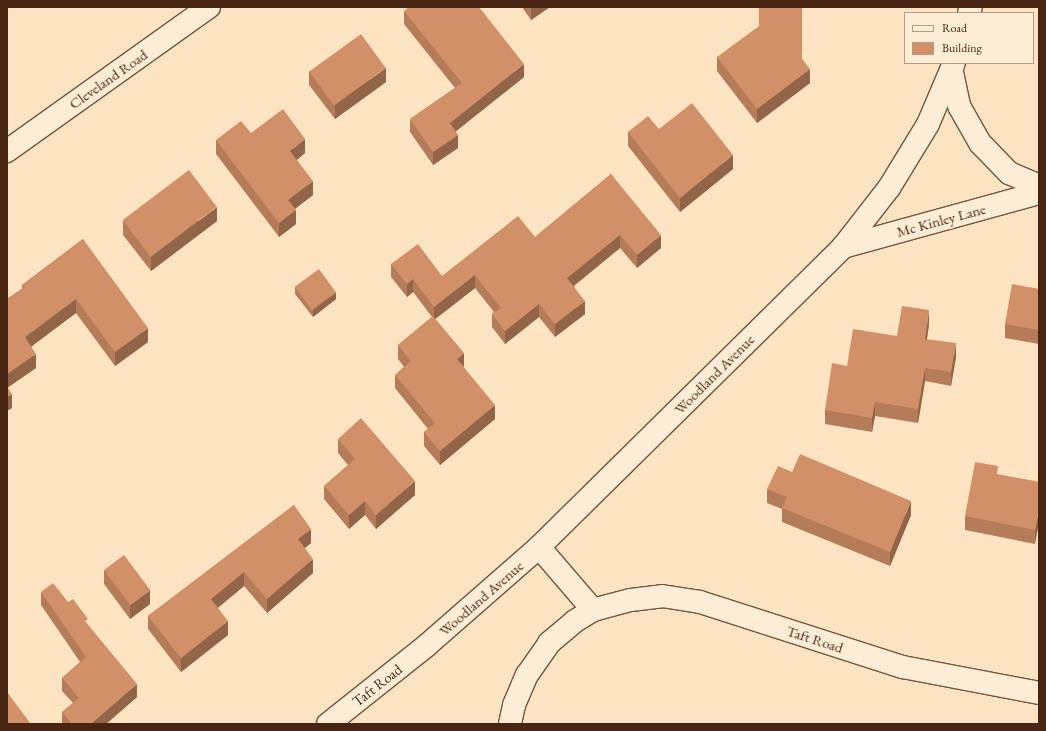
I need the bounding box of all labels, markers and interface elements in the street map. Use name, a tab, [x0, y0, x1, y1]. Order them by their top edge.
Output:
legend	[904, 12, 1034, 64]
text: Road	[942, 20, 967, 36]
text: Building	[942, 40, 982, 56]
street label: Cleveland Road	[65, 45, 151, 113]
street label: Mc Kinley Lane	[894, 199, 988, 241]
street label: Woodland Avenue	[670, 330, 758, 418]
street label: Woodland Avenue	[435, 556, 527, 640]
street label: Taft Road	[784, 621, 846, 657]
street label: Taft Road	[348, 660, 406, 710]

